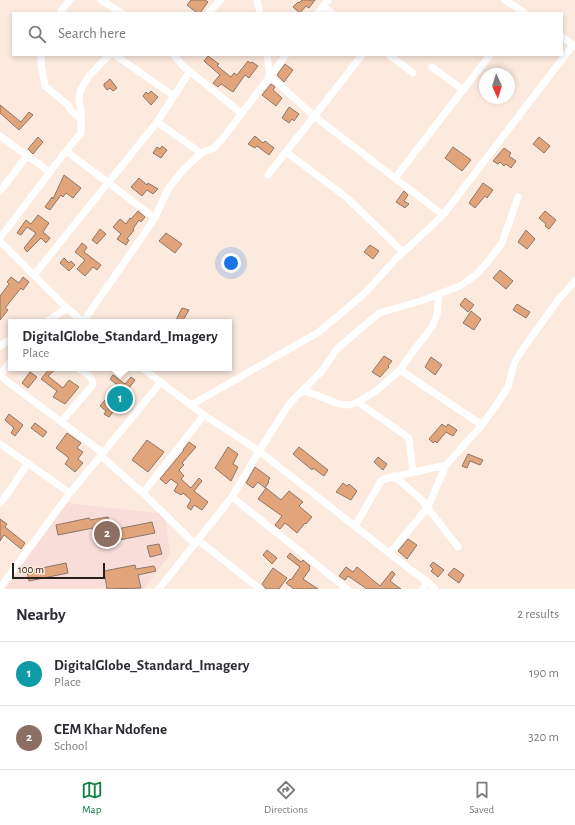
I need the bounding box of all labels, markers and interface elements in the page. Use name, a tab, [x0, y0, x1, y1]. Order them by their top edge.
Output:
search box	[12, 12, 563, 56]
icon: search	[26, 23, 48, 45]
text: Search here	[58, 26, 126, 41]
north arrow	[479, 68, 515, 104]
your location	[221, 253, 241, 273]
popup	[8, 319, 232, 371]
text: DigitalGlobe_Standard_Imagery	[22, 329, 218, 344]
text: Place	[22, 347, 49, 360]
pin: 1	[107, 384, 133, 414]
pin: 2	[94, 519, 120, 549]
scale bar	[12, 561, 105, 580]
text: 100 m	[18, 564, 44, 575]
text: Nearby	[16, 606, 66, 623]
text: 2 results	[517, 608, 559, 621]
text: DigitalGlobe_Standard_Imagery	[54, 658, 249, 673]
text: 1	[27, 667, 31, 680]
text: 190 m	[529, 667, 559, 680]
text: Place	[54, 676, 81, 689]
text: CEM Khar Ndofene	[54, 722, 167, 737]
text: 2	[26, 731, 32, 744]
text: 320 m	[528, 731, 559, 744]
text: School	[54, 740, 88, 753]
tab: Map	[81, 779, 103, 816]
tab: Directions	[264, 779, 308, 816]
tab: Saved	[469, 779, 494, 816]

